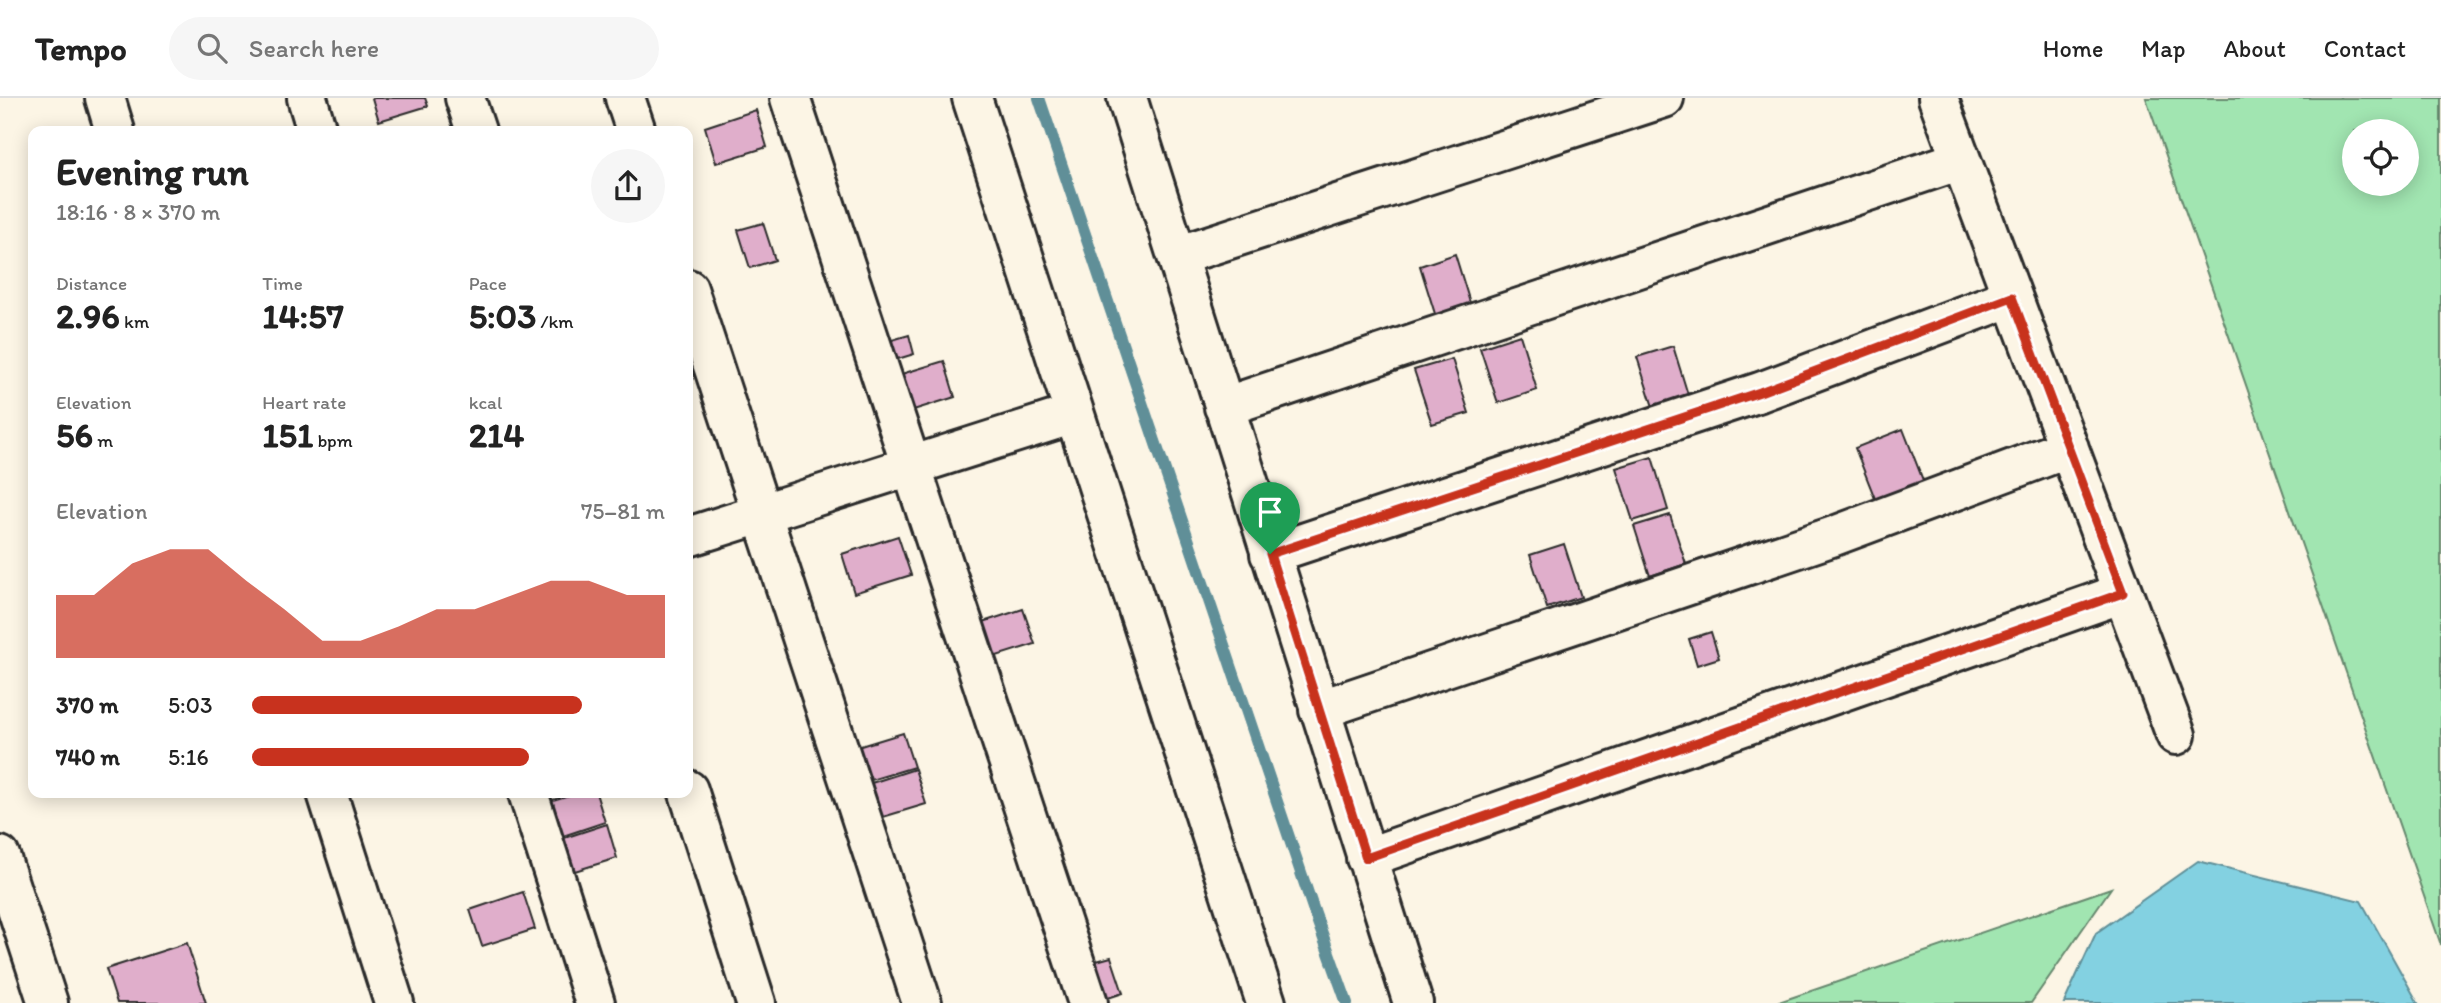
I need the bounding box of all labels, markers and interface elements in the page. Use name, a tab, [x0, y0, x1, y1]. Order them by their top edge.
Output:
search box	[169, 17, 659, 80]
text: Tempo	[35, 29, 127, 68]
icon: search	[193, 29, 231, 67]
text: Search here	[249, 32, 379, 64]
text: Home	[2043, 34, 2103, 63]
text: Map	[2141, 34, 2185, 63]
text: About	[2223, 34, 2286, 63]
text: Contact	[2324, 34, 2406, 63]
map controls	[2342, 119, 2419, 196]
button: locate	[2342, 119, 2419, 196]
text: Evening run	[56, 149, 249, 195]
button: share	[591, 149, 665, 223]
text: 18:16 · 8 × 370 m	[56, 198, 220, 226]
text: Distance	[56, 272, 127, 295]
text: Time	[262, 272, 303, 295]
text: Pace	[469, 272, 507, 295]
text: 2.96	[56, 295, 120, 337]
text: 14:57	[262, 295, 344, 337]
text: 5:03	[469, 295, 536, 337]
text: km	[120, 310, 149, 333]
text: /km	[536, 310, 574, 333]
text: Elevation	[56, 391, 132, 414]
text: Heart rate	[262, 391, 346, 414]
text: kcal	[469, 391, 502, 414]
text: 56	[56, 414, 93, 456]
text: 151	[262, 414, 313, 456]
text: 214	[469, 414, 524, 456]
text: m	[93, 429, 113, 452]
text: bpm	[313, 429, 353, 452]
pin	[1240, 482, 1300, 554]
icon: arrive	[1251, 493, 1289, 531]
text: Elevation	[56, 497, 147, 525]
text: 75–81 m	[581, 497, 665, 525]
text: 370 m	[56, 691, 119, 719]
text: 5:03	[168, 691, 212, 719]
text: 740 m	[56, 743, 120, 771]
text: 5:16	[168, 743, 209, 771]

